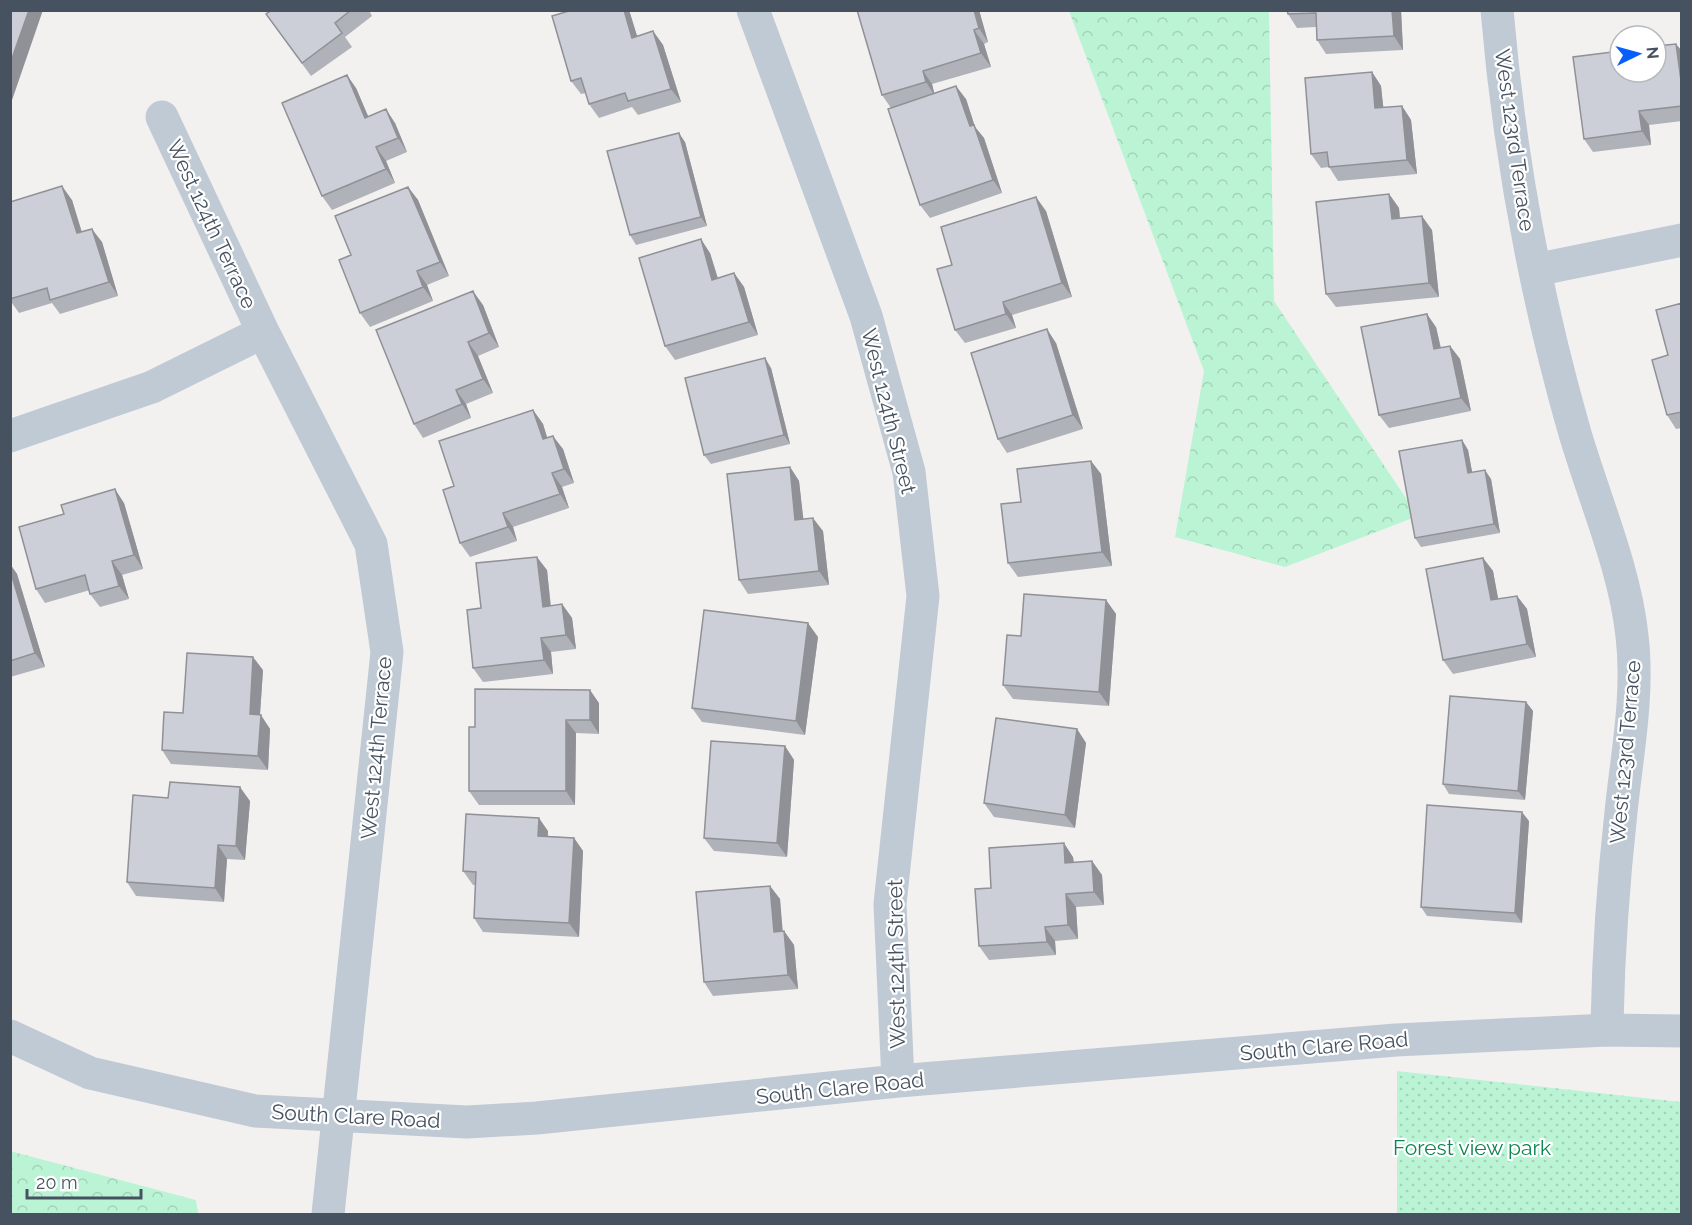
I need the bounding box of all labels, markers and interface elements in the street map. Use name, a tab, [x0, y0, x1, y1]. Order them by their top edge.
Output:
north arrow	[1608, 24, 1668, 84]
text: N	[1642, 46, 1662, 60]
street label: West 123rd Terrace	[1490, 47, 1540, 233]
street label: West 124th Terrace	[162, 136, 262, 312]
street label: West 124th Street	[856, 326, 922, 496]
street label: West 124th Terrace	[356, 656, 396, 840]
street label: West 123rd Terrace	[1605, 659, 1645, 845]
street label: West 124th Street	[882, 879, 910, 1049]
street label: South Clare Road	[1239, 1026, 1409, 1066]
street label: South Clare Road	[755, 1067, 925, 1109]
street label: South Clare Road	[271, 1099, 441, 1133]
park label: Forest view park	[1393, 1135, 1551, 1160]
scale bar	[27, 1162, 141, 1200]
text: 20 m	[36, 1172, 78, 1193]

